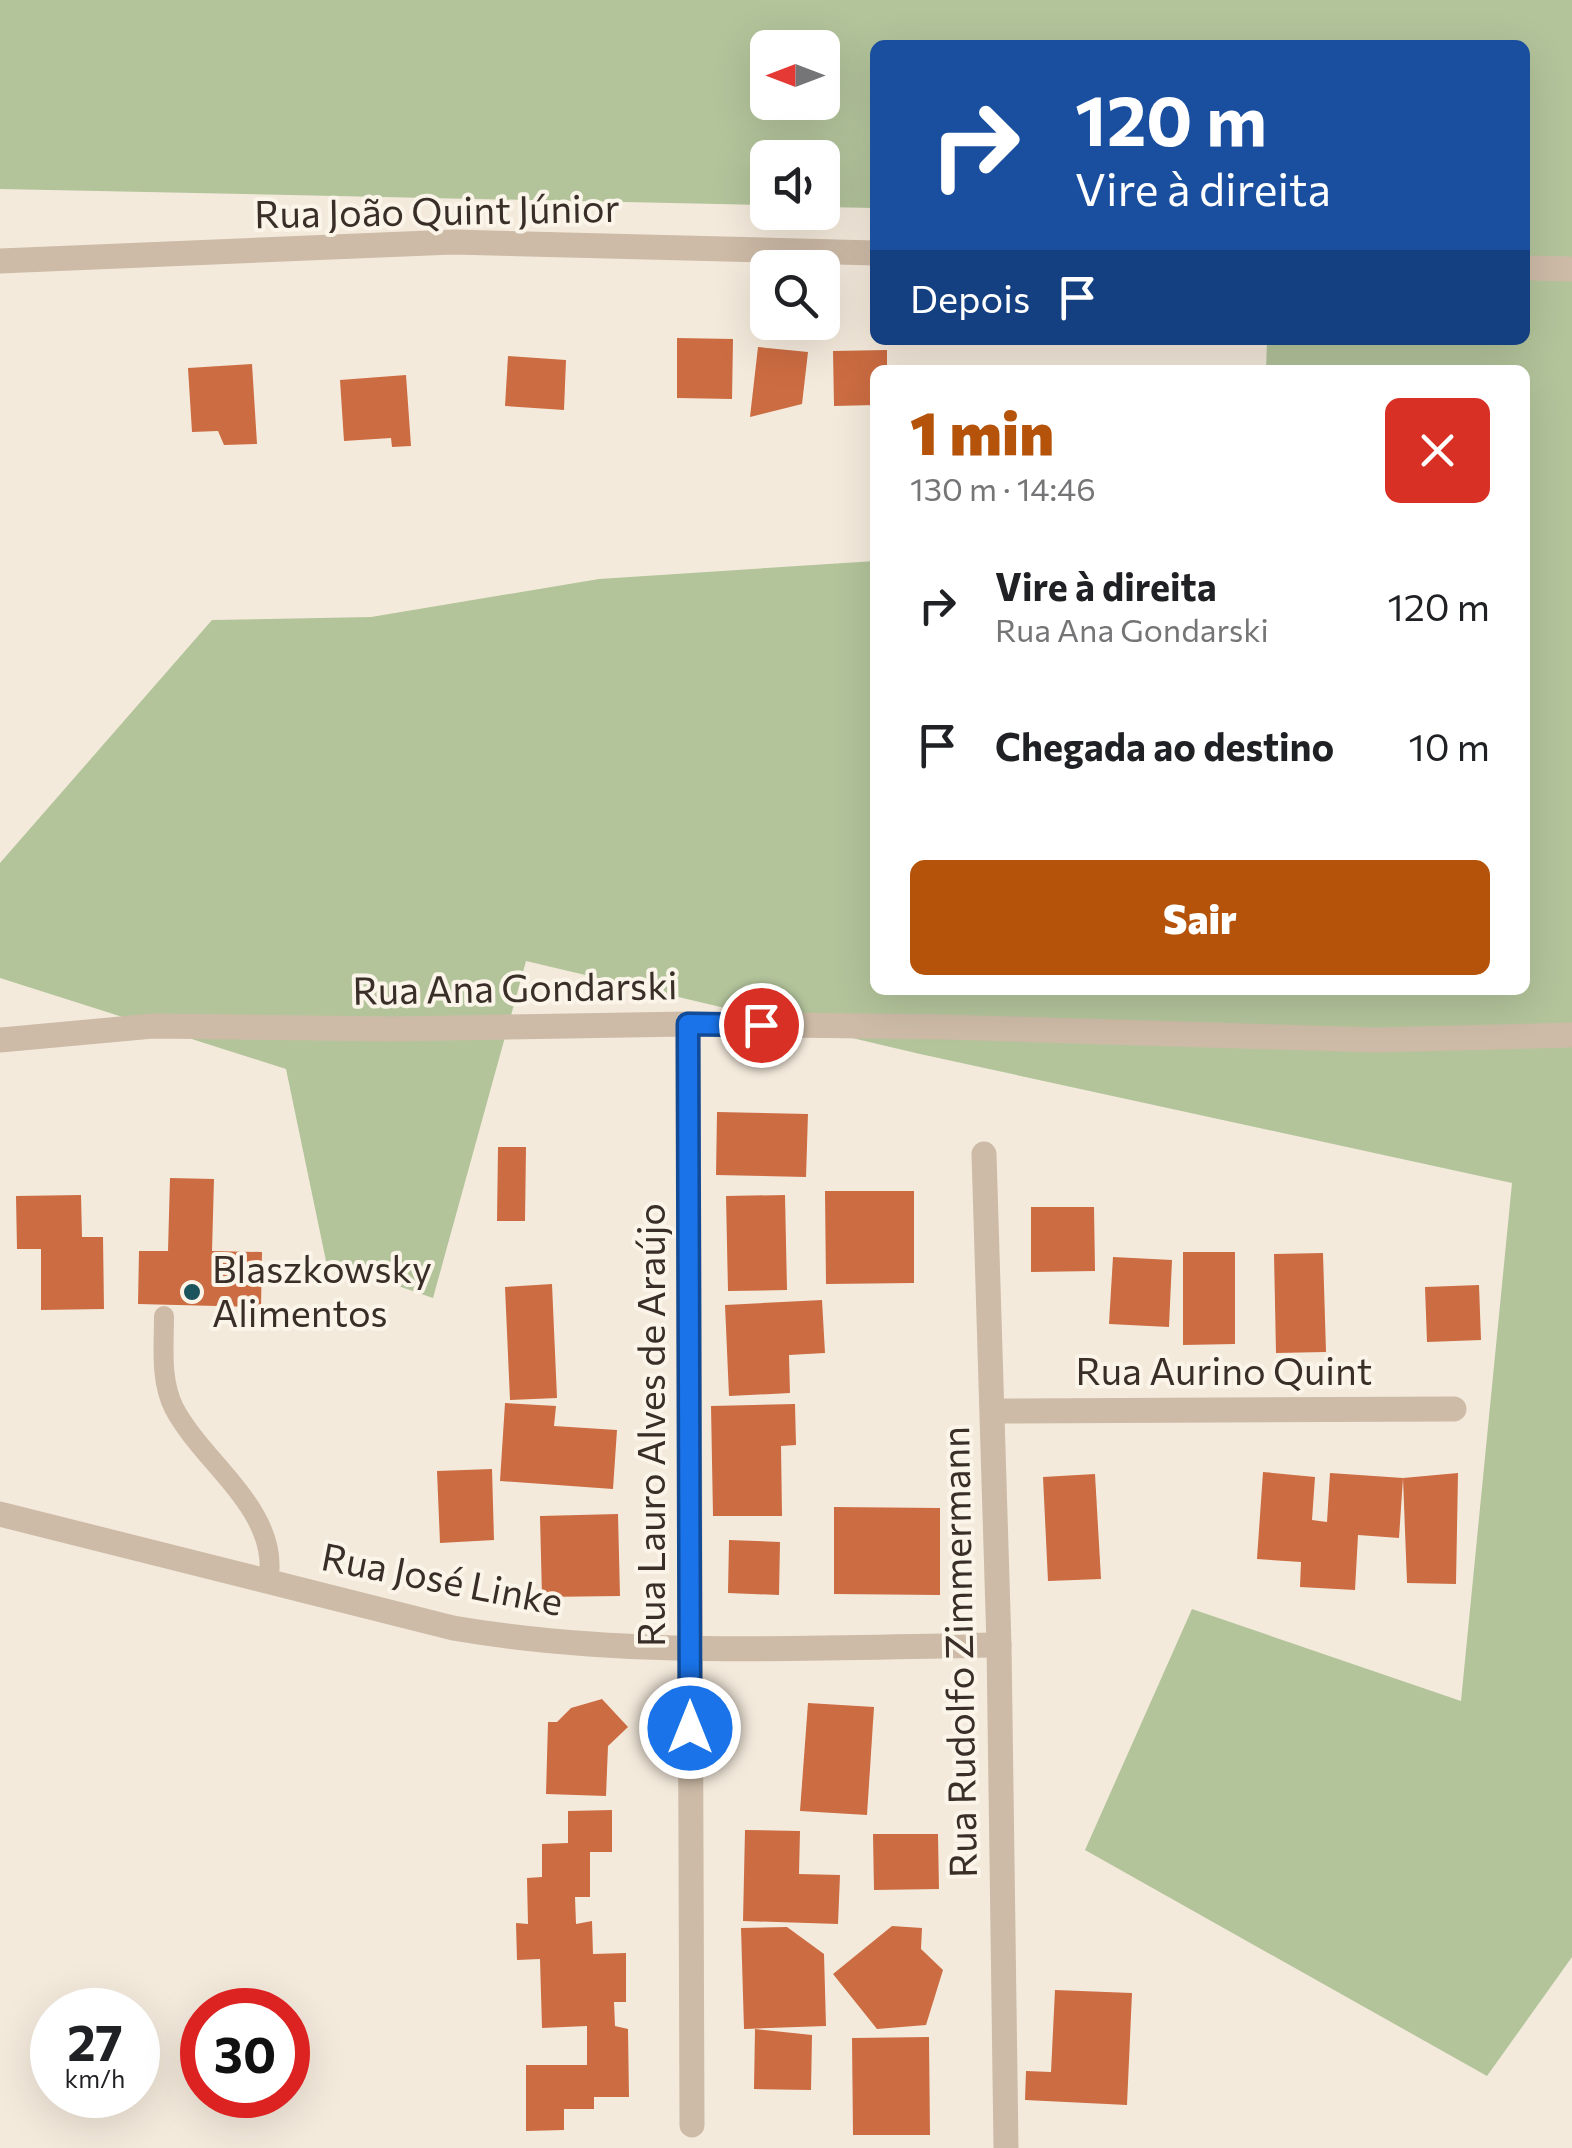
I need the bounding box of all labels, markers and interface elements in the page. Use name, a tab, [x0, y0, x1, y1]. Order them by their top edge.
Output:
north arrow	[750, 30, 840, 120]
map controls	[750, 30, 840, 340]
text: 120 m	[1075, 75, 1267, 160]
icon: right	[910, 80, 1040, 210]
button: sound	[750, 140, 840, 230]
text: Vire à direita	[1075, 160, 1331, 215]
street label: Rua João Quint Júnior	[254, 183, 620, 236]
button: search	[750, 250, 840, 340]
icon: arrive	[1050, 270, 1105, 325]
text: Depois	[910, 274, 1030, 321]
text: 1 min	[910, 394, 1054, 467]
button: close	[1385, 398, 1490, 503]
text: 130 m · 14:46	[910, 468, 1096, 508]
text: Vire à direita	[995, 562, 1217, 609]
icon: right	[910, 578, 965, 633]
text: 120 m	[1388, 582, 1490, 629]
text: Rua Ana Gondarski	[995, 609, 1269, 649]
icon: arrive	[910, 718, 965, 773]
text: Chegada ao destino	[995, 722, 1334, 769]
text: 10 m	[1409, 722, 1490, 769]
button: Sair	[910, 860, 1490, 975]
street label: Rua Ana Gondarski	[352, 960, 678, 1013]
pin	[719, 983, 804, 1068]
icon: arrive	[734, 998, 789, 1053]
street label: Rua Lauro Alves de Araújo	[626, 1203, 673, 1647]
place label: Blaszkowsky Alimentos	[212, 1244, 432, 1335]
marker: Blaszkowsky Alimentos	[181, 1281, 203, 1303]
street label: Rua Aurino Quint	[1076, 1346, 1372, 1393]
street label: Rua Rudolfo Zimmermann	[930, 1426, 985, 1878]
street label: Rua José Linke	[318, 1531, 567, 1624]
position arrow	[638, 1676, 742, 1780]
speed limit sign: 30	[180, 1988, 310, 2118]
text: 27	[67, 2010, 123, 2071]
text: km/h	[65, 2063, 125, 2093]

